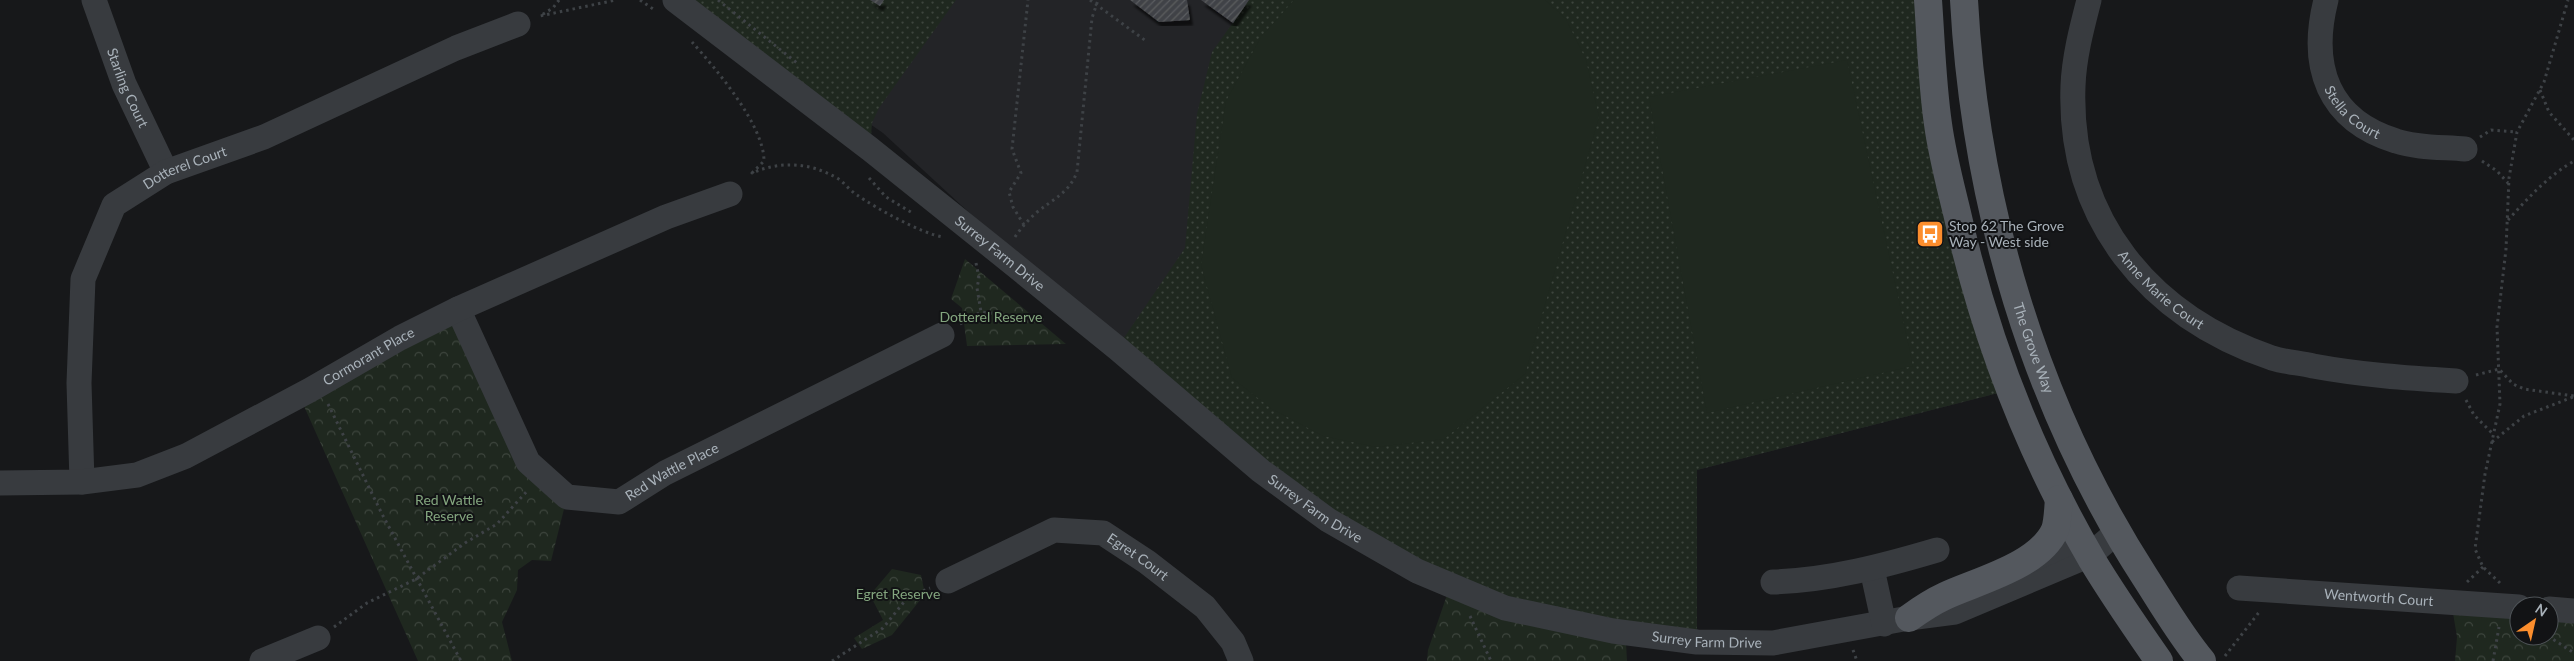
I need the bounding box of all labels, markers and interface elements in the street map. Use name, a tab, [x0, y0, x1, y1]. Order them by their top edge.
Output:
street label: Starling Court	[104, 46, 152, 130]
street label: Stella Court	[2321, 82, 2383, 142]
street label: Dotterel Court	[139, 142, 229, 193]
street label: Surrey Farm Drive	[952, 212, 1049, 294]
place label: Stop 62 The Grove Way - West side	[1949, 217, 2064, 250]
bus stop icon: Stop 62 The Grove Way - West side	[1915, 219, 1945, 249]
street label: Anne Marie Court	[2115, 247, 2207, 333]
street label: The Grove Way	[2010, 300, 2058, 396]
park label: Dotterel Reserve	[939, 308, 1043, 325]
street label: Cormorant Place	[320, 323, 417, 389]
street label: Red Wattle Place	[622, 439, 721, 504]
street label: Surrey Farm Drive	[1265, 470, 1366, 546]
park label: Red Wattle Reserve	[415, 491, 483, 524]
street label: Egret Court	[1104, 529, 1172, 584]
park label: Egret Reserve	[856, 585, 940, 602]
street label: Wentworth Court	[2324, 585, 2434, 609]
north arrow	[2509, 596, 2559, 646]
text: N	[2532, 600, 2551, 620]
street label: Surrey Farm Drive	[1651, 627, 1762, 651]

